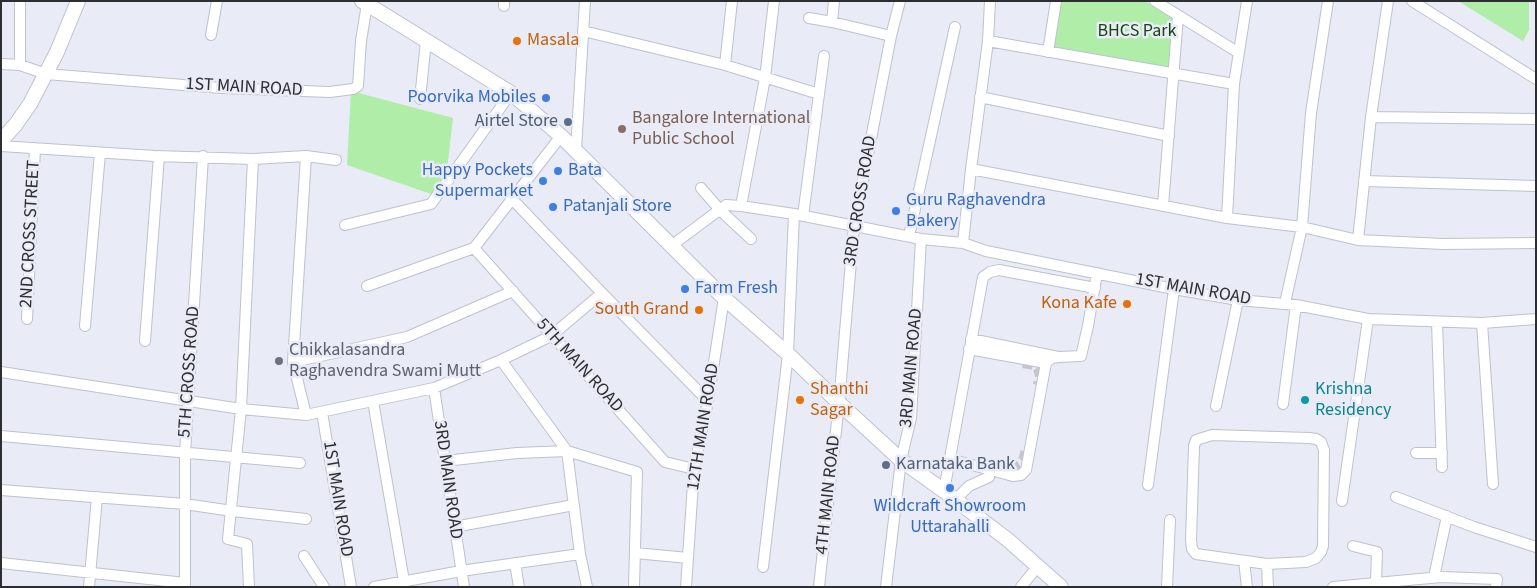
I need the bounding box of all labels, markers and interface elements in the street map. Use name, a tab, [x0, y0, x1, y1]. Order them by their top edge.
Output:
park label: BHCS Park	[1097, 21, 1177, 43]
place label: Masala	[527, 30, 579, 52]
marker: Masala	[511, 35, 523, 47]
street label: 1ST MAIN ROAD	[185, 74, 303, 102]
place label: Poorvika Mobiles	[408, 87, 536, 109]
marker: Poorvika Mobiles	[540, 92, 552, 104]
place label: Bangalore International Public School	[632, 108, 810, 150]
place label: Airtel Store	[475, 111, 558, 133]
marker: Airtel Store	[562, 116, 574, 128]
marker: Bangalore International Public School	[616, 123, 628, 135]
street label: 3RD CROSS ROAD	[840, 134, 882, 268]
street label: 2ND CROSS STREET	[16, 159, 46, 309]
place label: Happy Pockets Supermarket	[422, 160, 533, 202]
place label: Bata	[568, 160, 602, 182]
marker: Bata	[552, 165, 564, 177]
marker: Happy Pockets Supermarket	[537, 175, 549, 187]
place label: Guru Raghavendra Bakery	[906, 190, 1046, 232]
place label: Patanjali Store	[563, 196, 672, 218]
marker: Patanjali Store	[547, 201, 559, 213]
marker: Guru Raghavendra Bakery	[890, 205, 902, 217]
street label: 1ST MAIN ROAD	[1133, 269, 1253, 311]
place label: Farm Fresh	[695, 278, 778, 300]
marker: Farm Fresh	[679, 283, 691, 295]
place label: Kona Kafe	[1041, 293, 1117, 315]
marker: Kona Kafe	[1121, 298, 1133, 310]
place label: South Grand	[595, 299, 689, 321]
marker: South Grand	[693, 304, 705, 316]
street label: 5TH CROSS ROAD	[175, 305, 205, 439]
street label: 3RD MAIN ROAD	[896, 308, 928, 428]
street label: 5TH MAIN ROAD	[531, 314, 627, 418]
place label: Chikkalasandra Raghavendra Swami Mutt	[289, 340, 481, 382]
marker: Chikkalasandra Raghavendra Swami Mutt	[273, 355, 285, 367]
street label: 12TH MAIN ROAD	[683, 362, 725, 492]
place label: Shanthi Sagar	[810, 379, 869, 422]
place label: Krishna Residency	[1315, 379, 1391, 422]
marker: Shanthi Sagar	[794, 394, 806, 406]
marker: Krishna Residency	[1299, 394, 1311, 406]
street label: 3RD MAIN ROAD	[428, 419, 466, 541]
street label: 4TH MAIN ROAD	[812, 434, 846, 556]
street label: 1ST MAIN ROAD	[317, 439, 357, 559]
place label: Karnataka Bank	[896, 454, 1015, 476]
marker: Karnataka Bank	[880, 459, 892, 471]
marker: Wildcraft Showroom Uttarahalli	[944, 482, 956, 494]
place label: Wildcraft Showroom Uttarahalli	[873, 496, 1027, 538]

